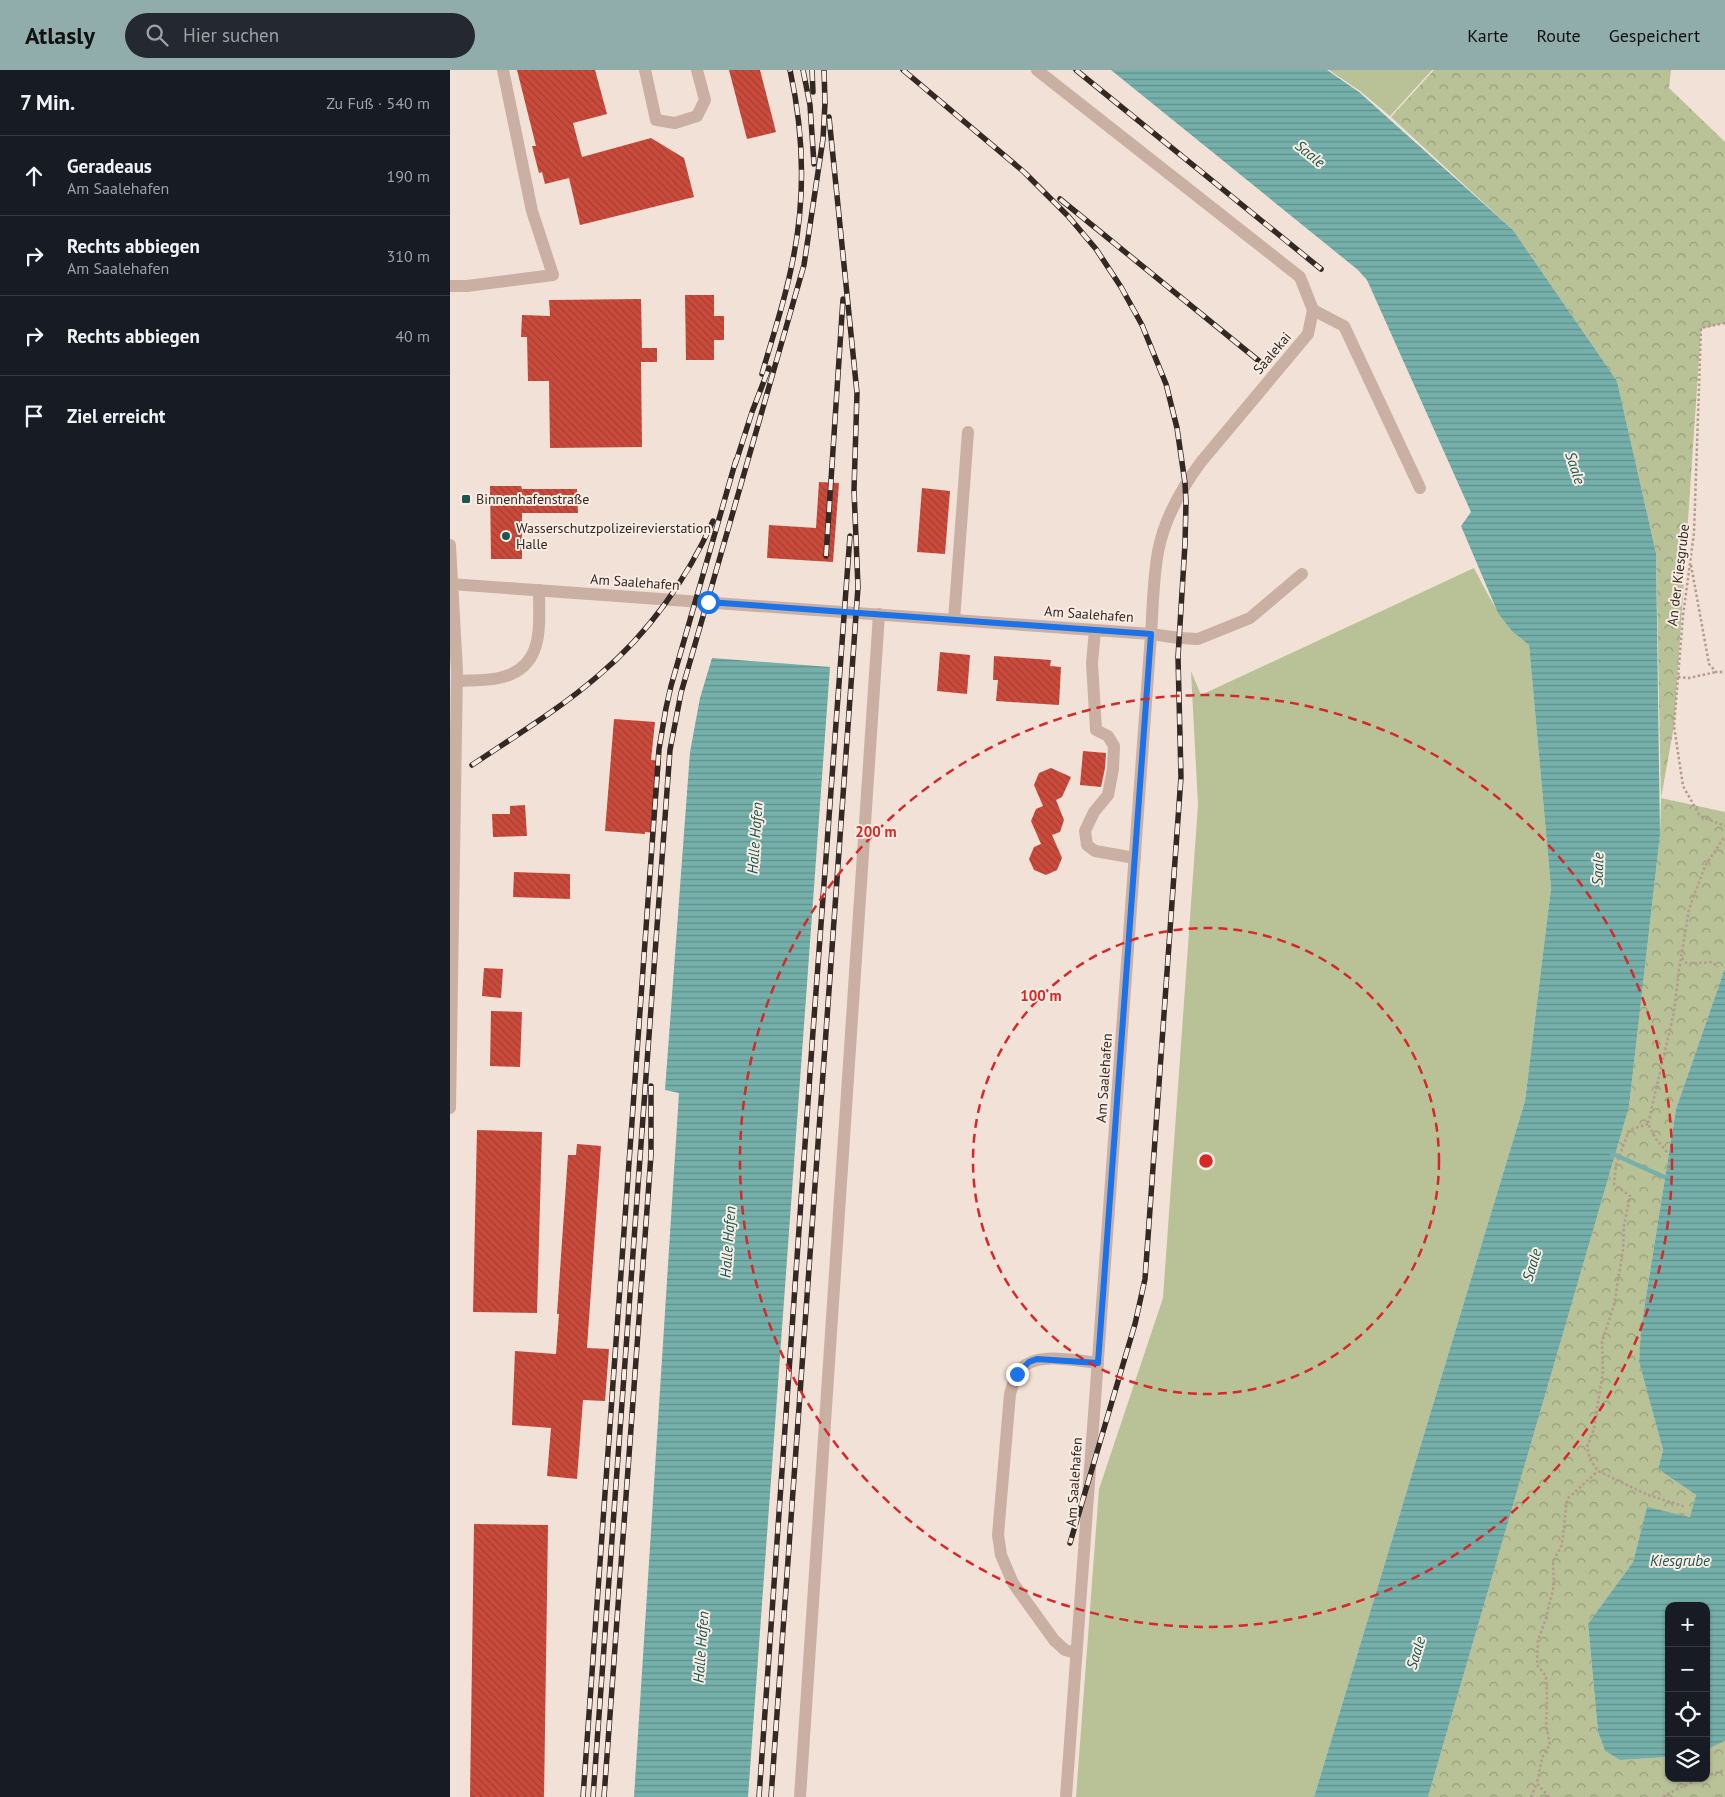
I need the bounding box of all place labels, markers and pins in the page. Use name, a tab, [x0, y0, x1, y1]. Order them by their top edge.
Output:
place label: Binnenhafenstraße	[476, 490, 589, 508]
marker: Binnenhafenstraße	[460, 493, 472, 505]
place label: Wasserschutzpolizeirevierstation Halle	[516, 519, 711, 553]
marker: Wasserschutzpolizeirevierstation Halle	[500, 530, 512, 542]
centre of rings	[1197, 1152, 1215, 1170]

